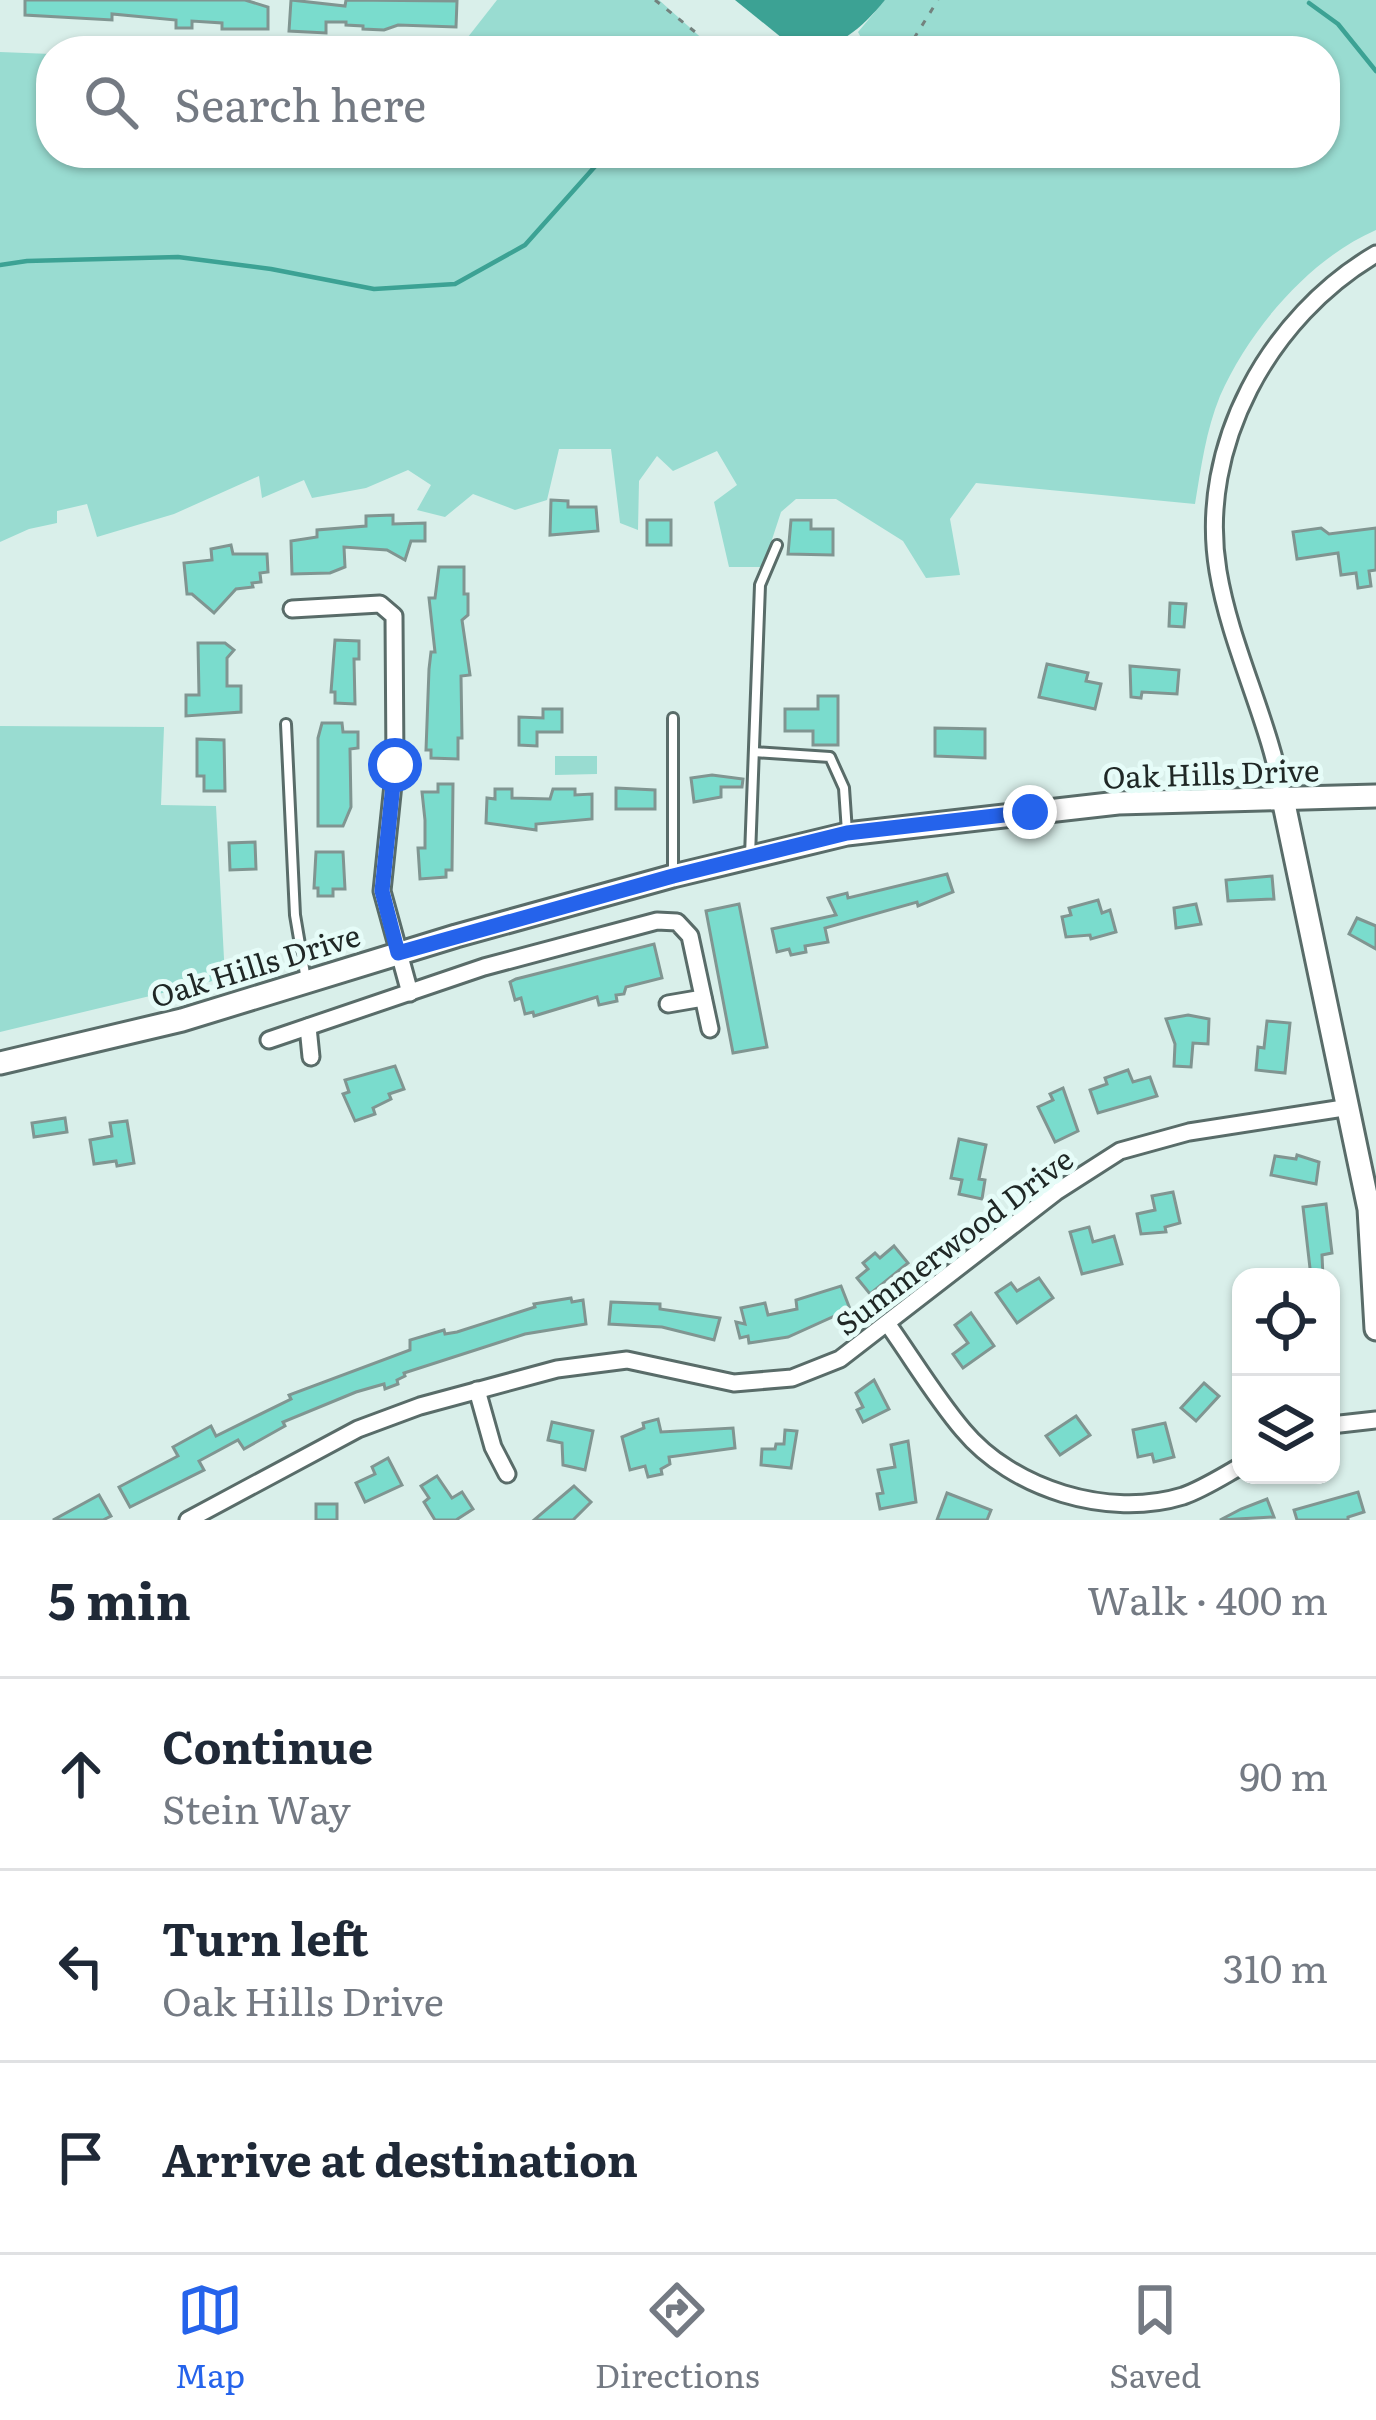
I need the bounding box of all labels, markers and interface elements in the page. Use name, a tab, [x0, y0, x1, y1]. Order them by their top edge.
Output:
search box	[36, 36, 1340, 168]
icon: search	[78, 69, 144, 135]
text: Search here	[174, 69, 426, 136]
route start	[368, 738, 422, 792]
street label: Oak Hills Drive	[1102, 746, 1320, 798]
route end	[1003, 785, 1057, 839]
street label: Oak Hills Drive	[145, 911, 365, 1017]
street label: Summerwood Drive	[825, 1136, 1081, 1344]
map controls	[1232, 1268, 1340, 1484]
button: locate	[1232, 1268, 1340, 1376]
button: layers	[1232, 1376, 1340, 1484]
text: 5 min	[48, 1560, 191, 1636]
text: Walk · 400 m	[1087, 1569, 1328, 1627]
text: Continue	[162, 1711, 373, 1778]
icon: ahead	[48, 1741, 114, 1807]
text: 90 m	[1239, 1745, 1328, 1803]
text: Stein Way	[162, 1778, 351, 1836]
text: Turn left	[162, 1903, 369, 1970]
icon: left	[48, 1933, 114, 1999]
text: 310 m	[1223, 1937, 1328, 1995]
text: Oak Hills Drive	[162, 1970, 444, 2028]
text: Arrive at destination	[162, 2124, 638, 2191]
icon: arrive	[48, 2125, 114, 2191]
tab: Map	[175, 2277, 245, 2398]
tab: Directions	[595, 2277, 760, 2398]
tab: Saved	[1109, 2277, 1201, 2398]

